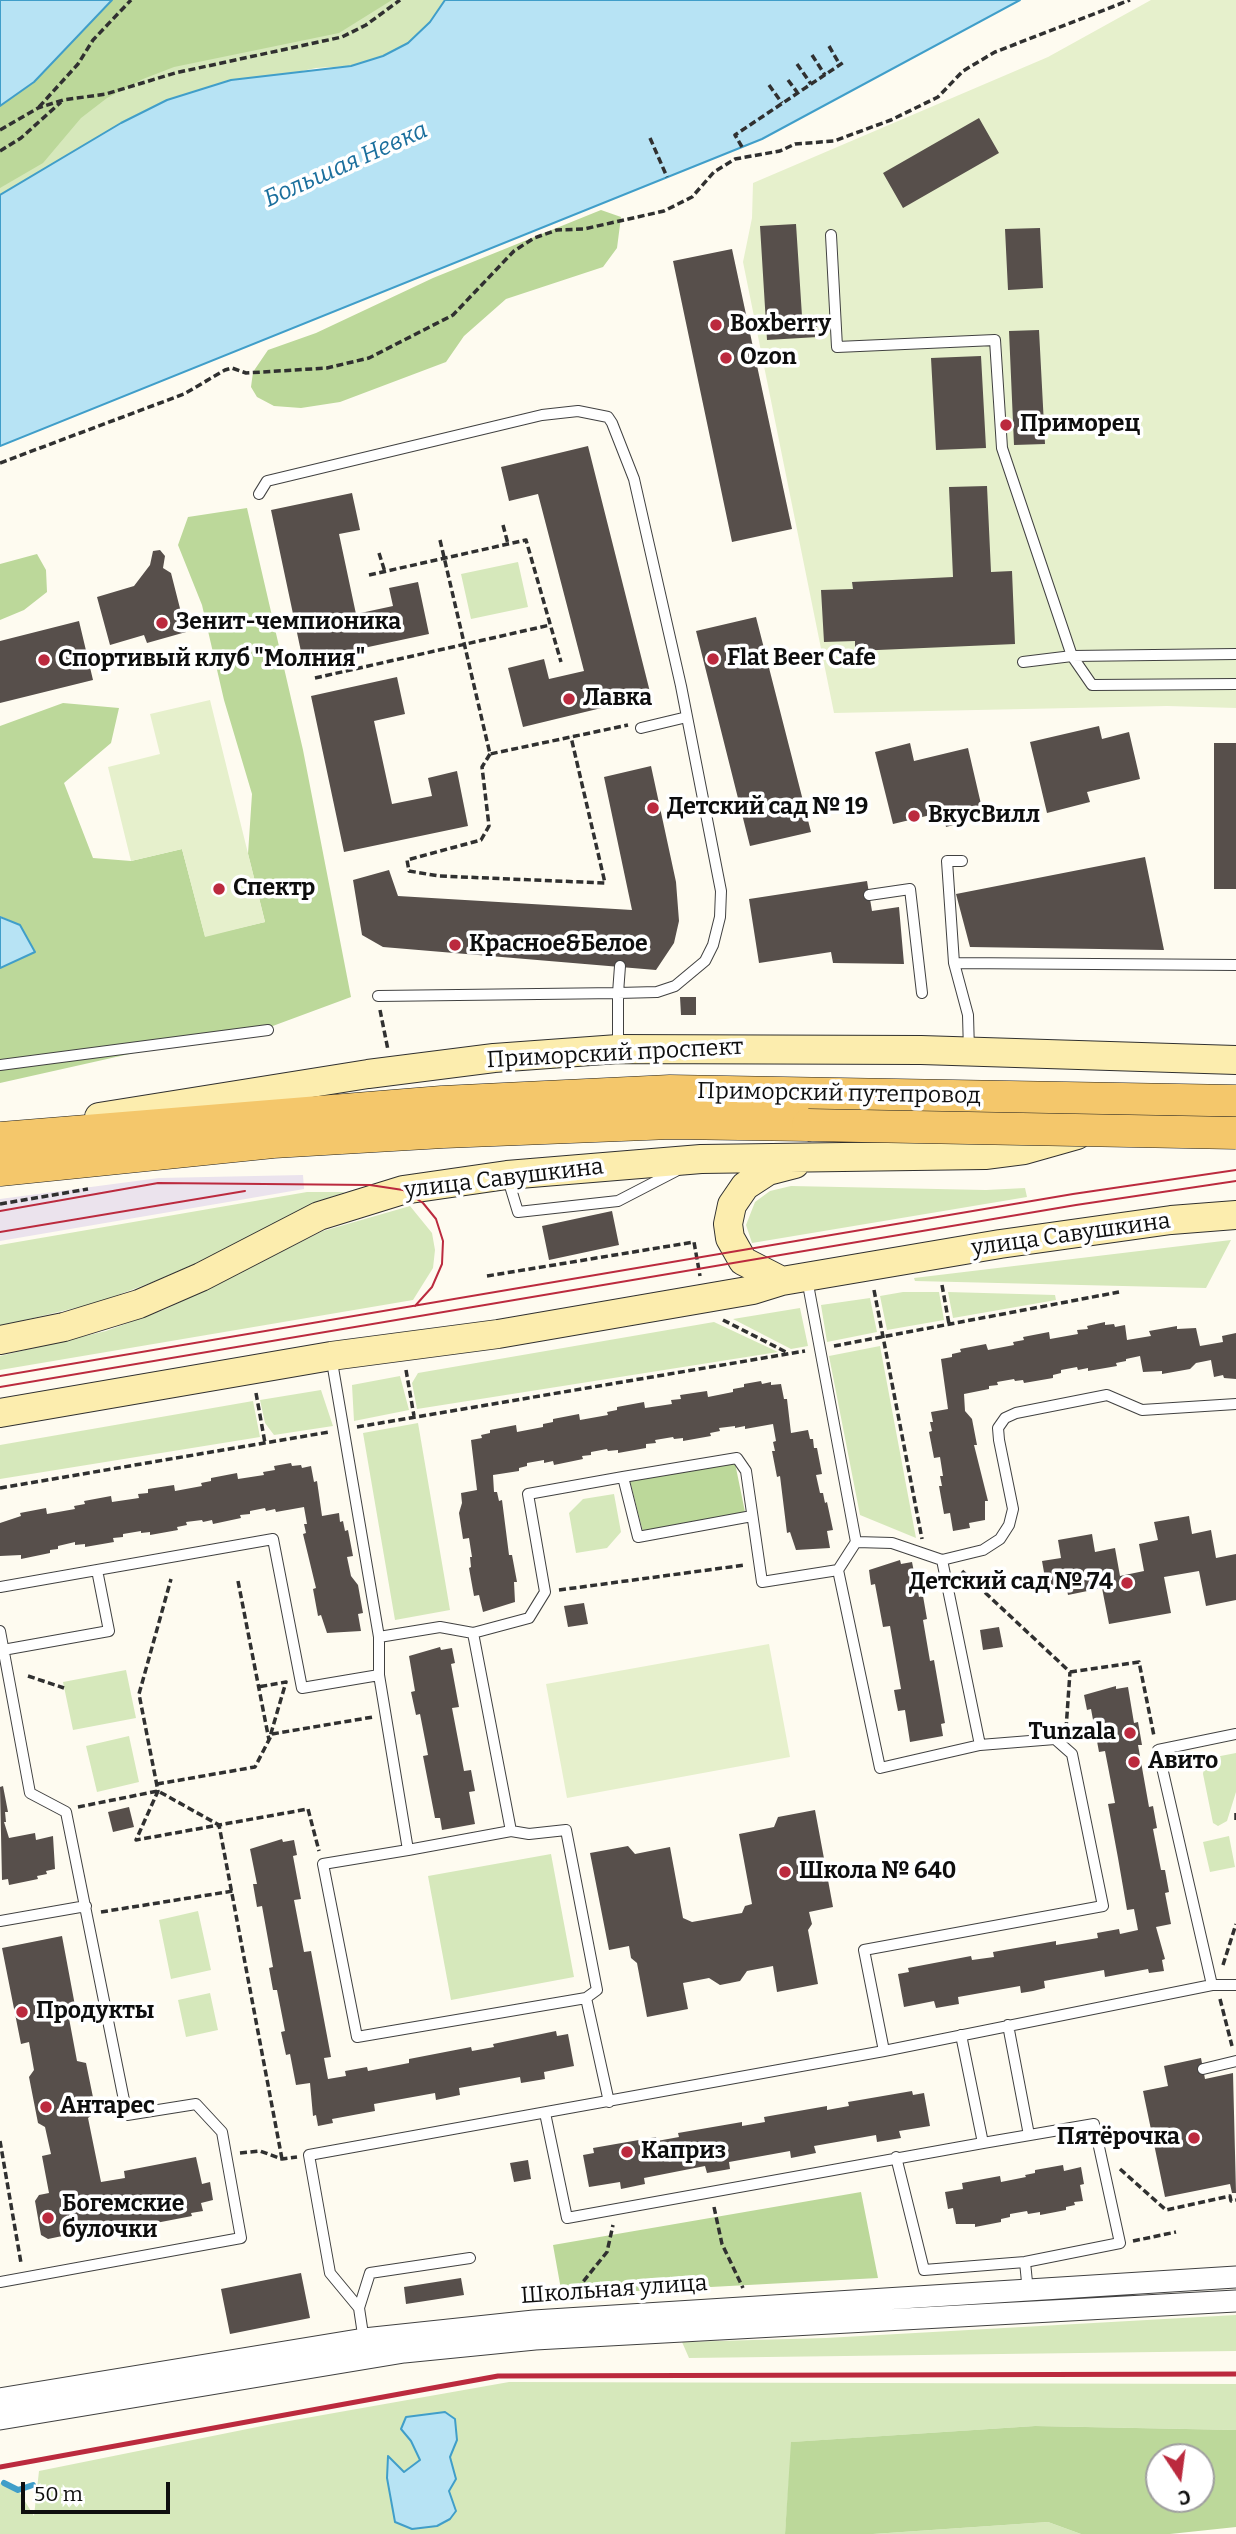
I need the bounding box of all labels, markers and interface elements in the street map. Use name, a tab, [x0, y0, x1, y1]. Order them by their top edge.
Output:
water label: Большая Невка	[260, 116, 432, 214]
place label: Boxberry	[730, 311, 831, 339]
marker: Boxberry	[708, 317, 724, 333]
place label: Ozon	[740, 344, 797, 372]
marker: Ozon	[718, 350, 734, 366]
place label: Приморец	[1020, 411, 1140, 439]
marker: Приморец	[998, 417, 1014, 433]
place label: Зенит-чемпионика	[176, 609, 401, 637]
marker: Зенит-чемпионика	[154, 615, 170, 631]
place label: Flat Beer Cafe	[727, 645, 876, 673]
place label: Спортивый клуб "Молния"	[58, 646, 366, 674]
marker: Flat Beer Cafe	[705, 651, 721, 667]
marker: Спортивый клуб "Молния"	[36, 652, 52, 668]
place label: Лавка	[583, 685, 652, 713]
marker: Лавка	[561, 691, 577, 707]
place label: Детский сад № 19	[667, 794, 868, 822]
marker: Детский сад № 19	[645, 800, 661, 816]
place label: ВкусВилл	[928, 802, 1040, 830]
marker: ВкусВилл	[906, 808, 922, 824]
place label: Спектр	[233, 875, 315, 903]
marker: Спектр	[211, 881, 227, 897]
place label: Красное&Белое	[469, 931, 648, 959]
marker: Красное&Белое	[447, 937, 463, 953]
street label: Приморский проспект	[486, 1033, 744, 1075]
street label: Приморский путепровод	[697, 1078, 981, 1110]
street label: улица Савушкина	[403, 1153, 605, 1205]
street label: улица Савушкина	[970, 1207, 1172, 1263]
place label: Детский сад № 74	[909, 1569, 1113, 1597]
marker: Детский сад № 74	[1119, 1575, 1135, 1591]
place label: Tunzala	[1028, 1719, 1116, 1747]
marker: Tunzala	[1122, 1725, 1138, 1741]
place label: Авито	[1148, 1748, 1218, 1776]
marker: Авито	[1126, 1754, 1142, 1770]
place label: Школа № 640	[799, 1858, 956, 1886]
marker: Школа № 640	[777, 1864, 793, 1880]
place label: Продукты	[36, 1998, 154, 2026]
marker: Продукты	[14, 2004, 30, 2020]
place label: Антарес	[60, 2093, 155, 2121]
marker: Антарес	[38, 2099, 54, 2115]
place label: Пятёрочка	[1057, 2124, 1180, 2152]
marker: Пятёрочка	[1186, 2130, 1202, 2146]
place label: Каприз	[641, 2138, 726, 2166]
marker: Каприз	[619, 2144, 635, 2160]
place label: Богемские булочки	[62, 2191, 184, 2245]
marker: Богемские булочки	[40, 2210, 56, 2226]
street label: Школьная улица	[520, 2270, 708, 2310]
north arrow	[1145, 2443, 1215, 2513]
scale bar	[24, 2468, 173, 2512]
text: 50 m	[34, 2481, 83, 2507]
text: С	[1176, 2484, 1193, 2510]

